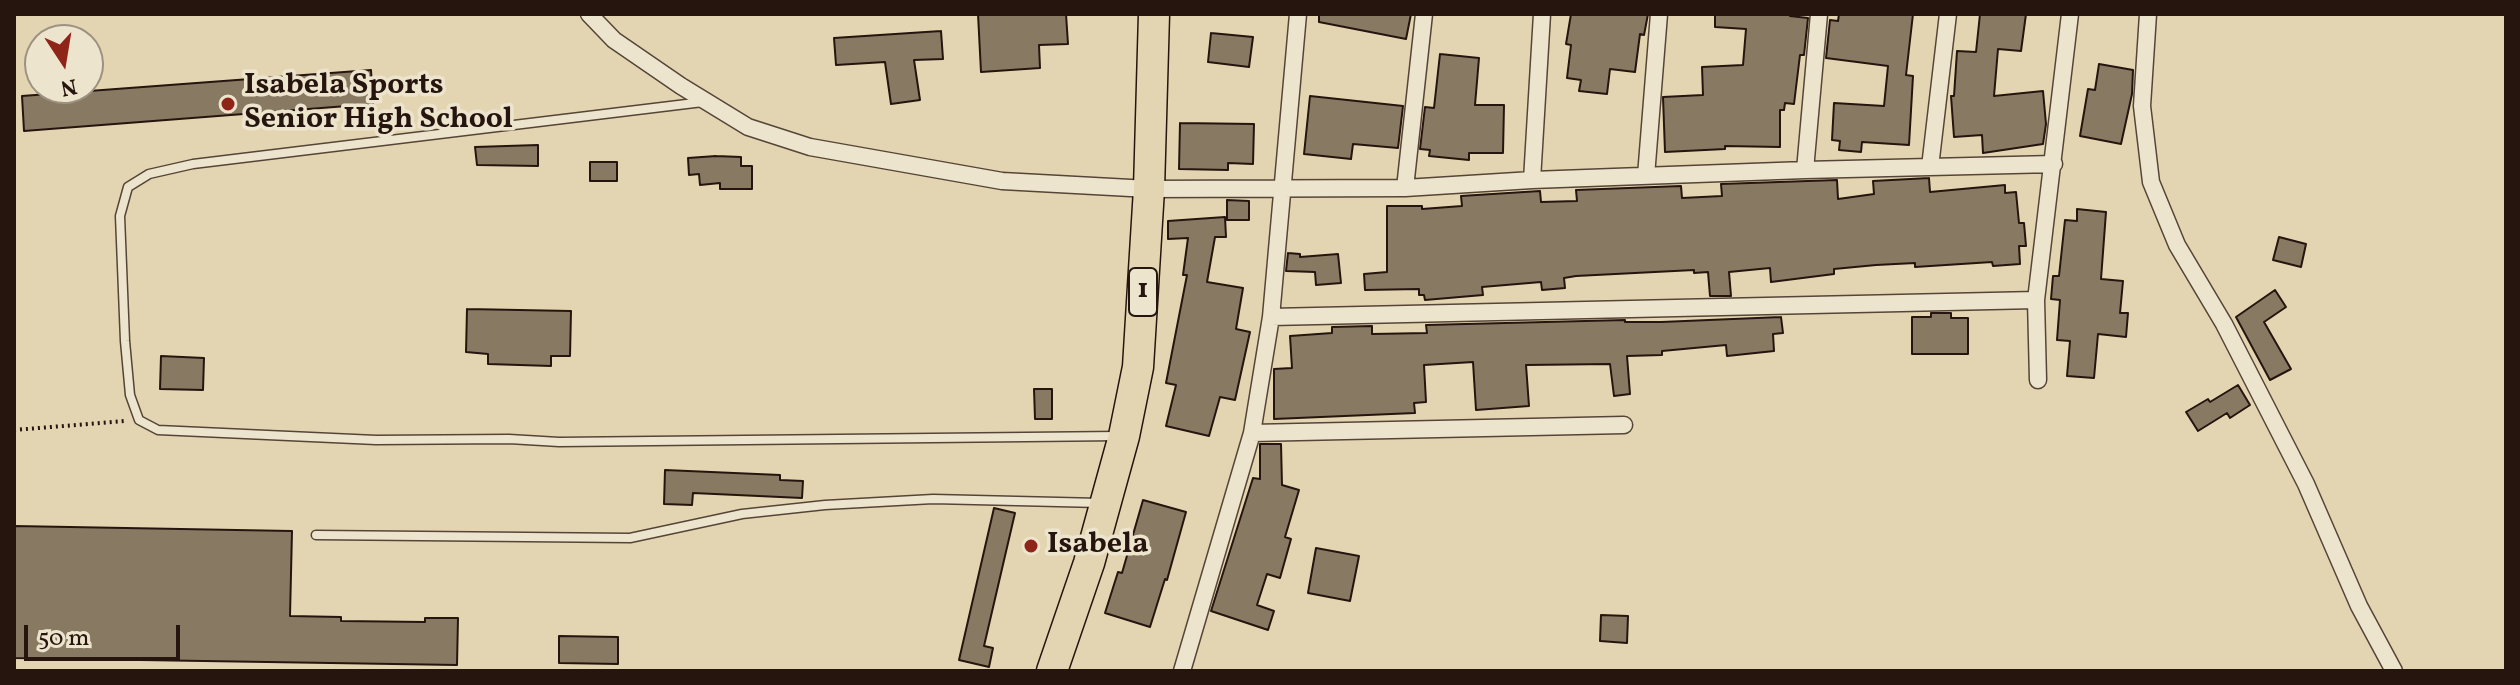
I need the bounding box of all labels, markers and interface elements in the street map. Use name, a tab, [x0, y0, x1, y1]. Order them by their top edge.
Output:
north arrow	[24, 24, 104, 104]
text: N	[58, 69, 80, 103]
place label: Isabela Sports Senior High School	[244, 69, 513, 140]
marker: Isabela Sports Senior High School	[219, 95, 237, 113]
road number: 1	[1129, 268, 1157, 316]
place label: Isabela	[1047, 528, 1149, 564]
marker: Isabela	[1022, 537, 1040, 555]
scale bar	[28, 609, 184, 659]
text: 50 m	[38, 622, 90, 656]

